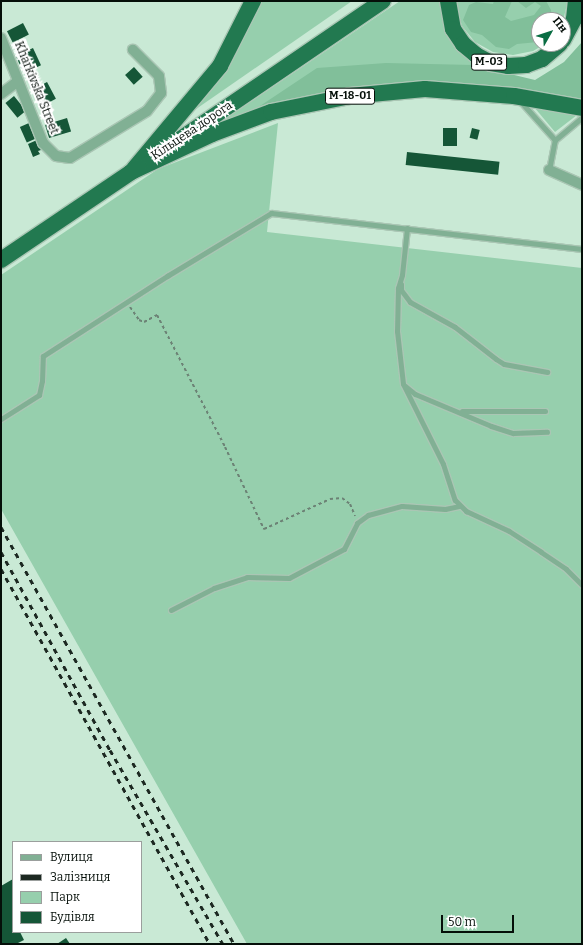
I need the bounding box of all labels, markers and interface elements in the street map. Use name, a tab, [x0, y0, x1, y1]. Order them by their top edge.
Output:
north arrow	[531, 12, 571, 52]
text: Пн	[550, 14, 570, 35]
street label: Kharkivska Street	[11, 40, 61, 136]
road number: М-03	[471, 53, 507, 71]
road number: М-18-01	[325, 87, 375, 105]
street label: Кільцева дорога	[149, 98, 235, 164]
legend	[12, 841, 142, 933]
text: Вулиця	[50, 850, 93, 864]
text: Залізниця	[50, 870, 110, 884]
text: Парк	[50, 890, 80, 904]
scale bar	[443, 907, 516, 933]
text: Будівля	[50, 910, 95, 924]
text: 50 m	[448, 915, 476, 929]

